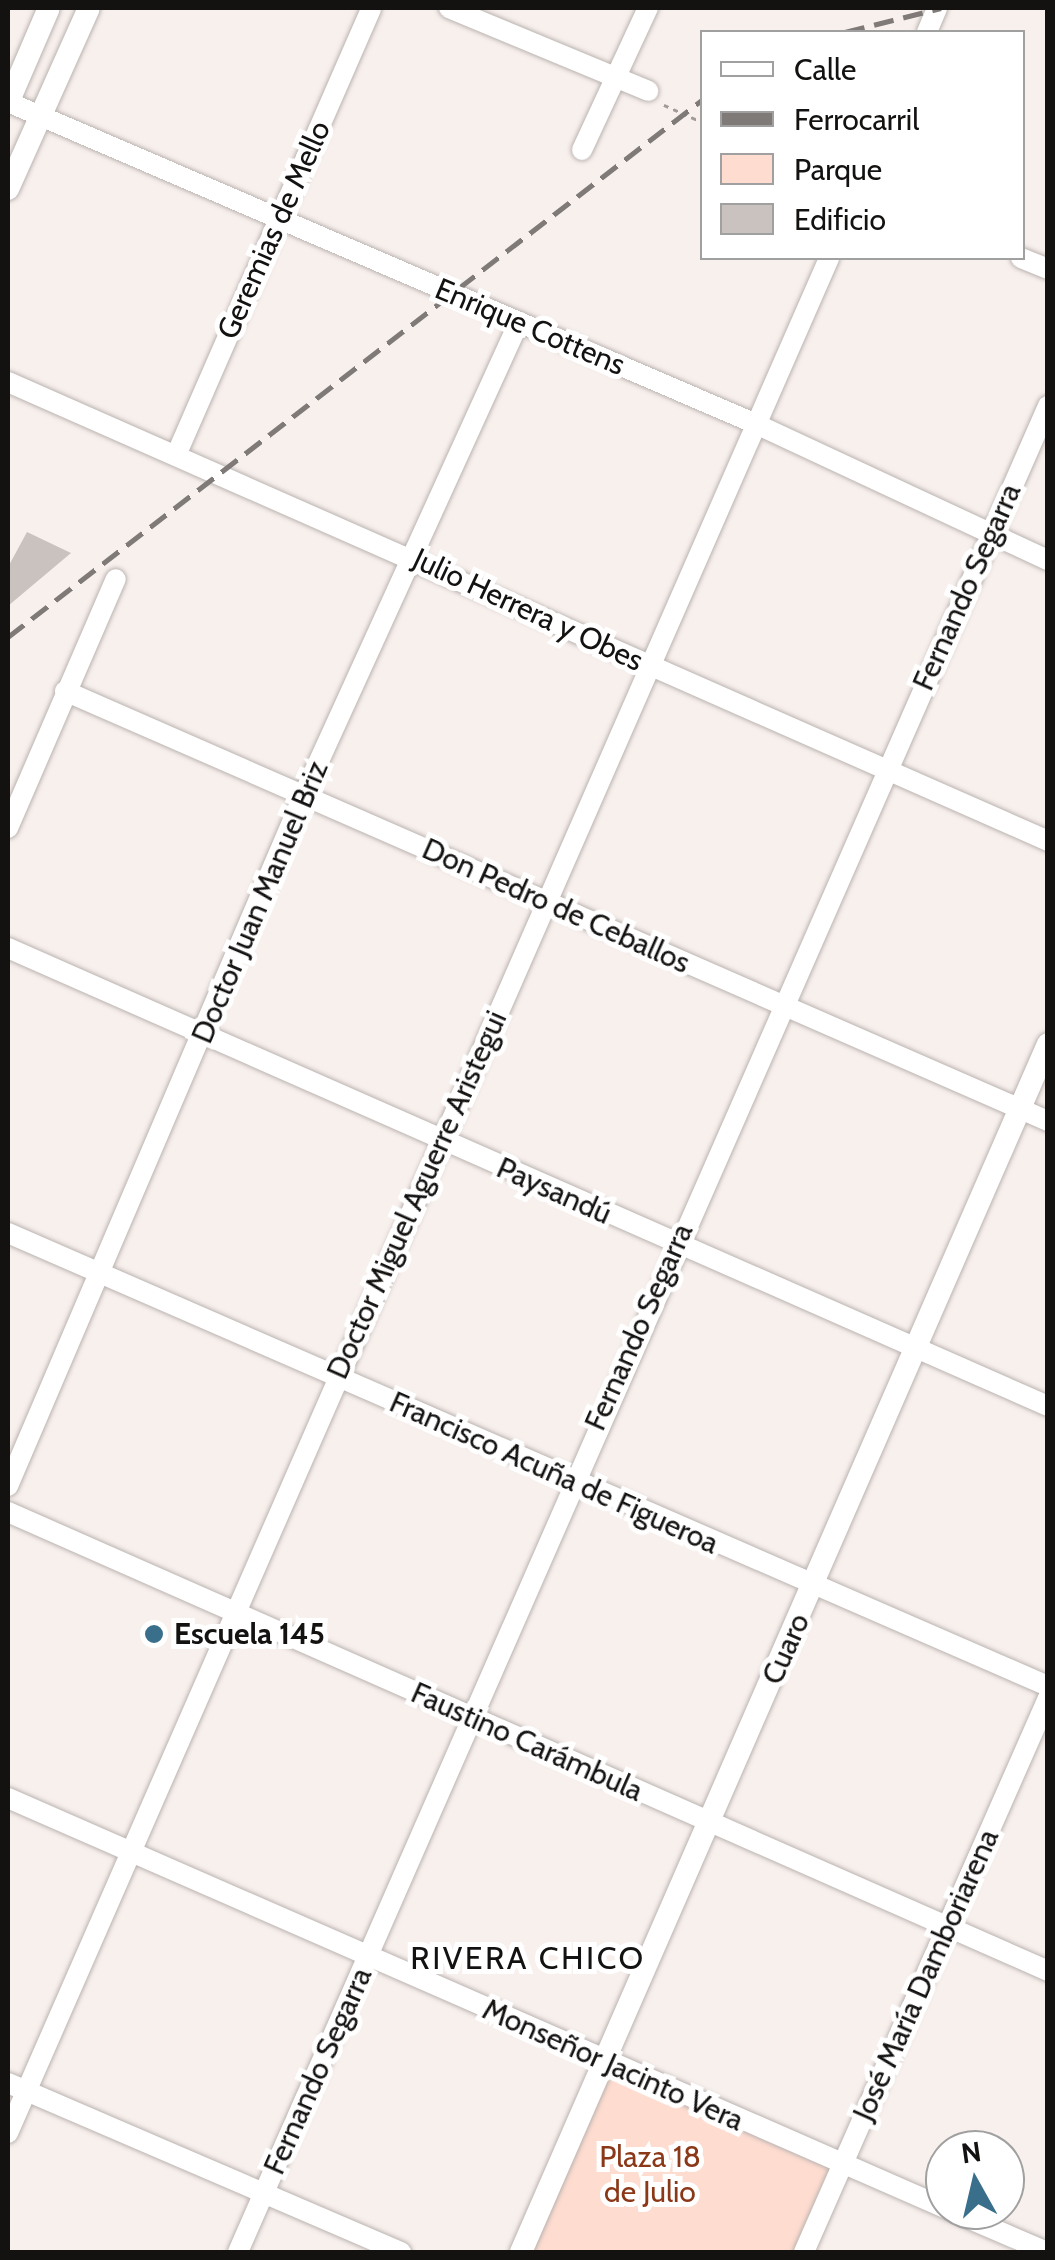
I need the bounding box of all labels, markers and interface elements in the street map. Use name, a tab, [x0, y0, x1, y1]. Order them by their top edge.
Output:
legend	[700, 30, 1025, 260]
text: Calle	[794, 51, 856, 88]
text: Ferrocarril	[794, 101, 919, 138]
street label: Geremias de Mello	[210, 115, 338, 345]
text: Parque	[794, 151, 882, 188]
text: Edificio	[794, 201, 886, 238]
street label: Enrique Cottens	[430, 271, 630, 383]
street label: Fernando Segarra	[905, 478, 1029, 696]
street label: Julio Herrera y Obes	[407, 541, 649, 679]
street label: Doctor Juan Manuel Briz	[184, 755, 336, 1049]
street label: Don Pedro de Ceballos	[417, 831, 695, 981]
street label: Doctor Miguel Aguerre Aristegui	[319, 1006, 515, 1384]
street label: Paysandú	[491, 1150, 617, 1232]
street label: Fernando Segarra	[577, 1218, 701, 1436]
street label: Francisco Acuña de Figueroa	[384, 1384, 724, 1562]
street label: Cuaro	[755, 1608, 817, 1690]
place label: Escuela 145	[174, 1616, 325, 1652]
marker: Escuela 145	[143, 1623, 165, 1645]
street label: Faustino Carámbula	[406, 1675, 648, 1809]
street label: José María Damboriarena	[845, 1824, 1007, 2126]
district label: RIVERA CHICO	[410, 1939, 646, 1977]
street label: Fernando Segarra	[256, 1962, 380, 2180]
street label: Monseñor Jacinto Vera	[477, 1991, 749, 2139]
north arrow	[925, 2130, 1025, 2230]
text: N	[959, 2134, 983, 2170]
park label: Plaza 18 de Julio	[599, 2139, 701, 2210]

